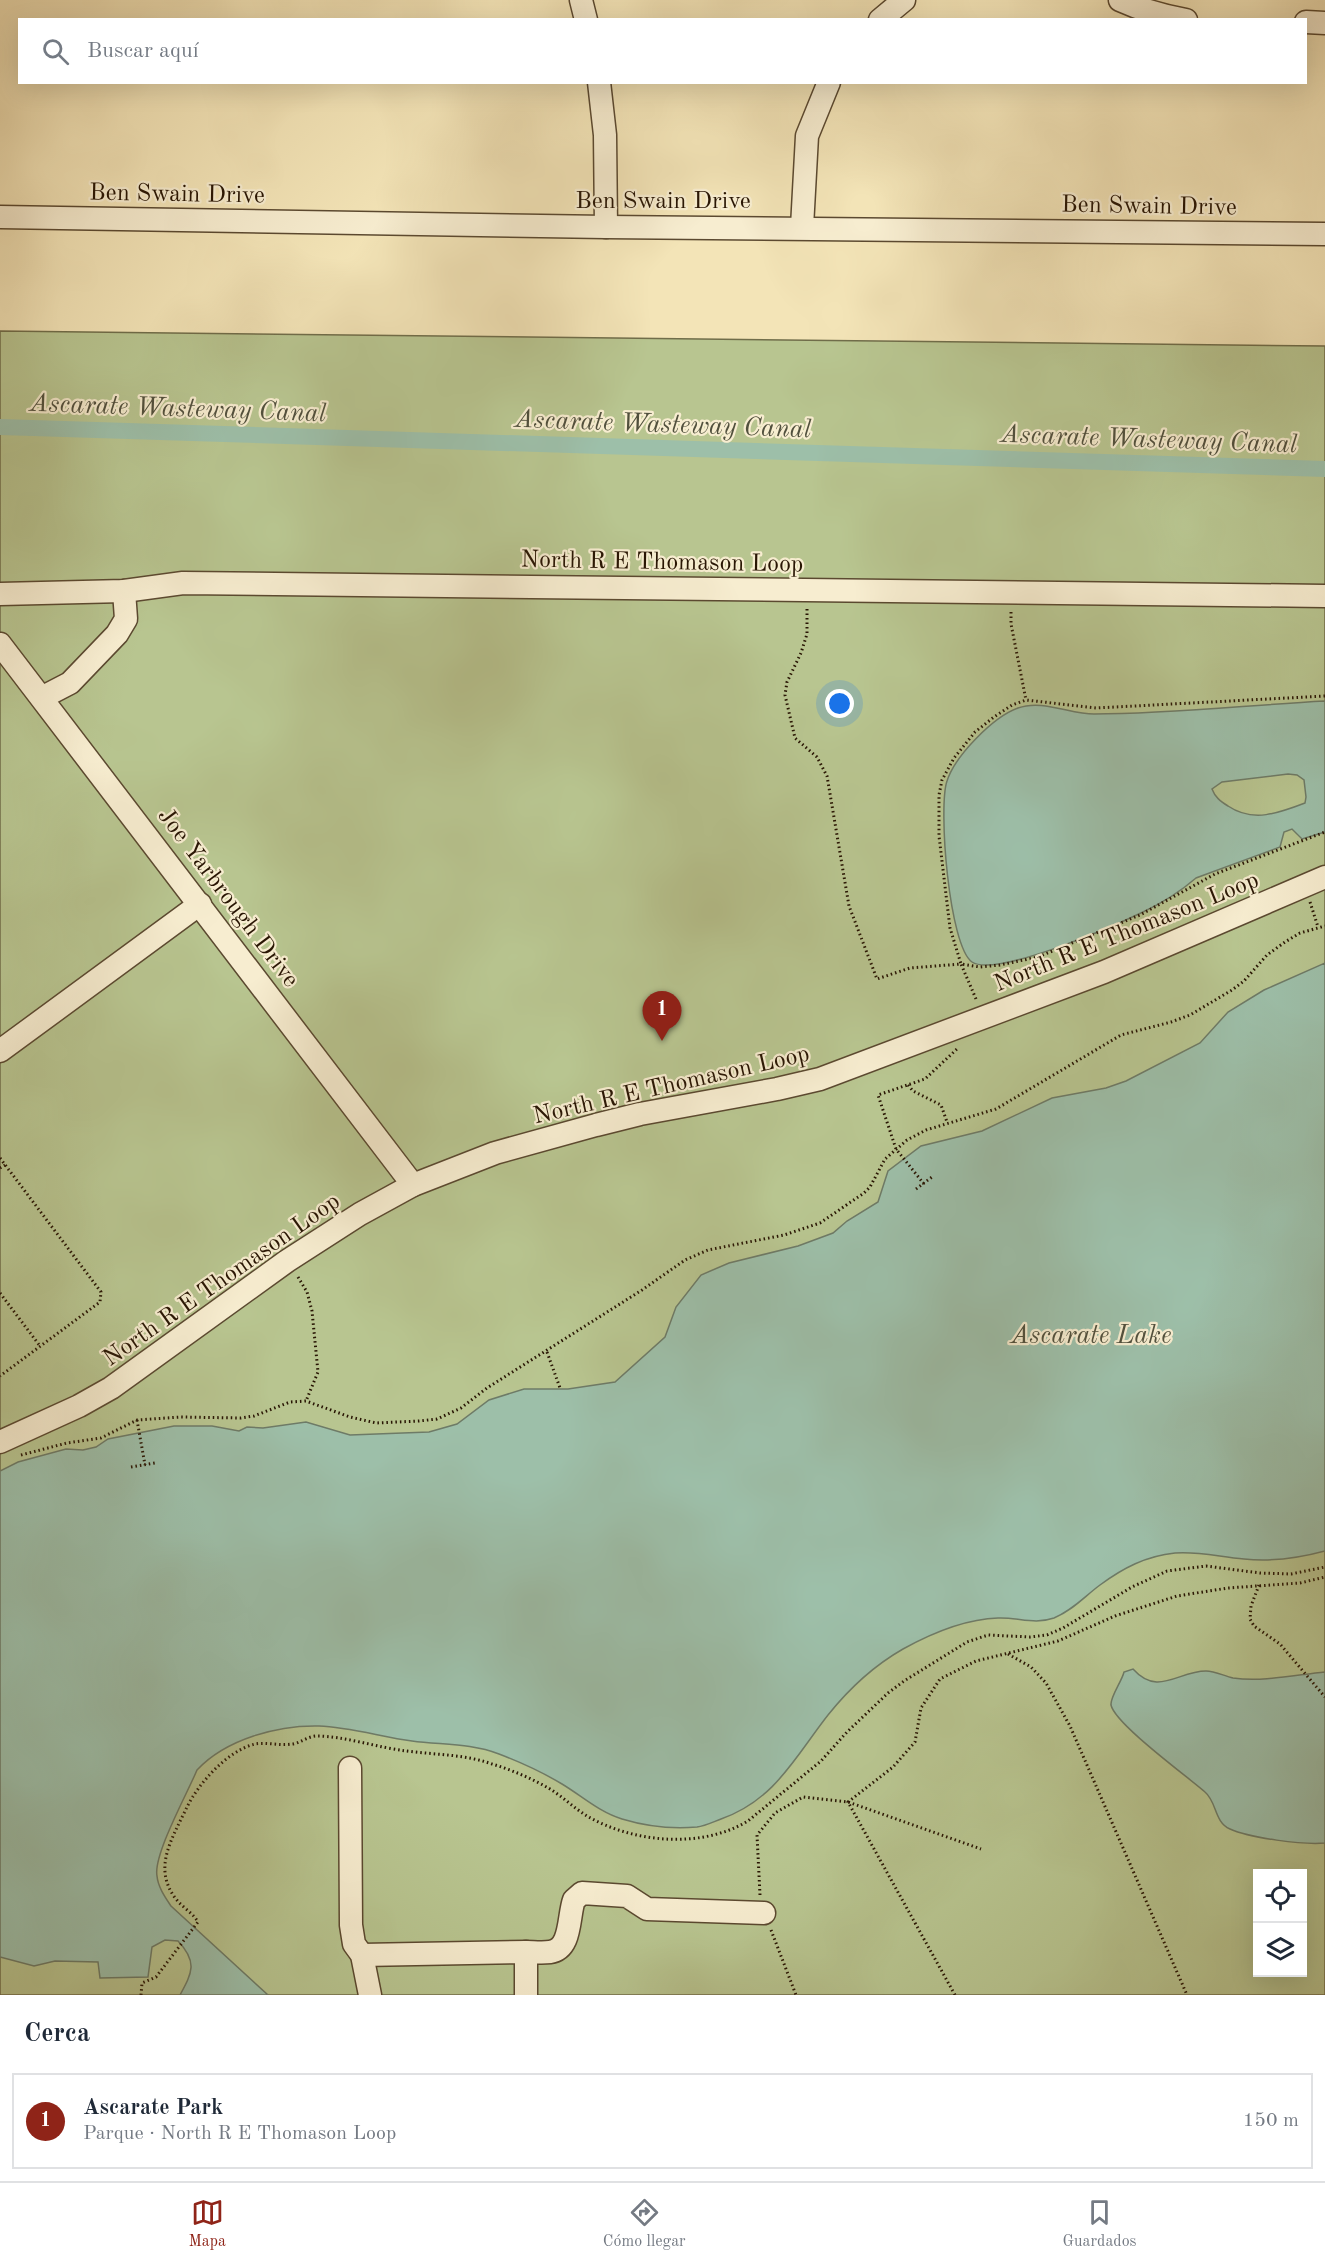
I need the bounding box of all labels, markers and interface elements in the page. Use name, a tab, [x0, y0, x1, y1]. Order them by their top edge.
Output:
search box	[18, 18, 1307, 84]
icon: search	[39, 35, 72, 68]
text: Buscar aquí	[87, 40, 199, 62]
street label: Ben Swain Drive	[89, 181, 265, 209]
street label: Ben Swain Drive	[575, 190, 751, 214]
street label: Ben Swain Drive	[1061, 193, 1237, 221]
water label: Ascarate Wasteway Canal	[27, 391, 327, 427]
water label: Ascarate Wasteway Canal	[512, 407, 812, 443]
water label: Ascarate Wasteway Canal	[998, 422, 1298, 458]
street label: North R E Thomason Loop	[520, 549, 804, 577]
your location	[825, 689, 854, 718]
street label: Joe Yarbrough Drive	[152, 804, 302, 992]
street label: North R E Thomason Loop	[991, 869, 1262, 997]
pin: 1	[642, 992, 682, 1041]
street label: North R E Thomason Loop	[531, 1042, 812, 1129]
street label: North R E Thomason Loop	[99, 1190, 345, 1372]
water label: Ascarate Lake	[1008, 1323, 1172, 1349]
map controls	[1253, 1869, 1307, 1977]
button: locate	[1253, 1869, 1307, 1923]
button: layers	[1253, 1923, 1307, 1977]
text: Cerca	[24, 2021, 90, 2047]
text: Ascarate Park	[83, 2097, 223, 2119]
text: 1	[40, 2111, 51, 2131]
text: 150 m	[1243, 2111, 1299, 2131]
text: Parque · North R E Thomason Loop	[83, 2124, 396, 2144]
tab: Mapa	[188, 2196, 226, 2252]
tab: Cómo llegar	[603, 2196, 686, 2252]
tab: Guardados	[1063, 2196, 1137, 2252]

